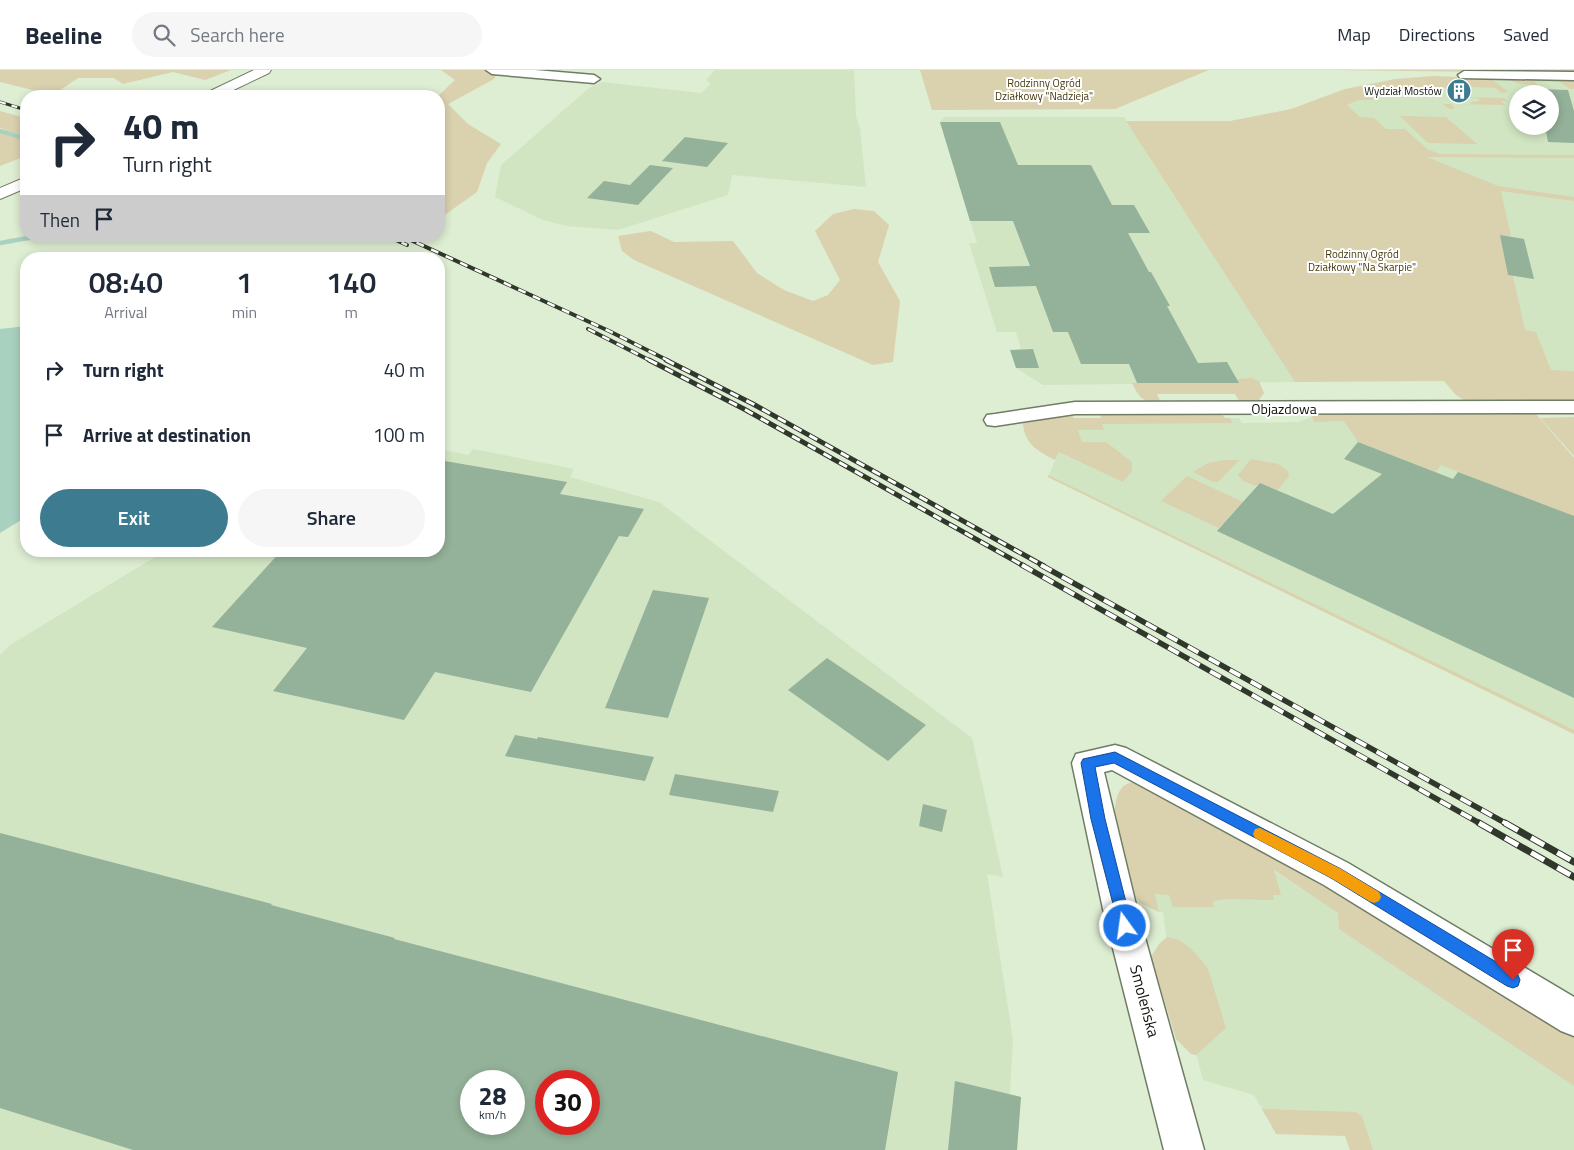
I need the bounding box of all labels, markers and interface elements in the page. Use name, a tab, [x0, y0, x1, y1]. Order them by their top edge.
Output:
search box	[132, 12, 482, 57]
text: Beeline	[25, 17, 102, 53]
text: Search here	[190, 20, 285, 49]
icon: search	[150, 21, 178, 49]
text: Map	[1337, 21, 1371, 48]
text: Directions	[1399, 21, 1475, 48]
text: Saved	[1503, 21, 1549, 48]
park label: Rodzinny Ogród Działkowy "Nadzieja"	[995, 75, 1093, 104]
building icon: Wydział Mostów	[1446, 78, 1472, 104]
place label: Wydział Mostów	[1364, 83, 1443, 99]
map controls	[1509, 85, 1559, 135]
button: layers	[1509, 85, 1559, 135]
text: 40 m	[123, 99, 199, 153]
icon: right	[40, 110, 105, 175]
text: Turn right	[123, 147, 212, 181]
text: Then	[40, 205, 80, 234]
icon: arrive	[90, 205, 118, 233]
park label: Rodzinny Ogród Działkowy "Na Skarpie"	[1308, 246, 1416, 275]
text: 08:40	[89, 259, 163, 305]
text: 1	[236, 259, 253, 305]
text: 140	[326, 259, 376, 305]
text: Arrival	[104, 300, 148, 324]
text: min	[232, 300, 257, 324]
text: m	[344, 300, 358, 324]
text: Turn right	[83, 355, 164, 384]
text: 40 m	[384, 355, 425, 384]
icon: right	[40, 356, 68, 384]
street label: Objazdowa	[1251, 398, 1317, 419]
text: Arrive at destination	[83, 420, 251, 449]
text: 100 m	[373, 420, 425, 449]
icon: arrive	[40, 421, 68, 449]
button: Exit	[40, 489, 228, 547]
button: Share	[238, 489, 425, 547]
position arrow	[1098, 899, 1150, 951]
pin	[1492, 929, 1534, 980]
icon: arrive	[1499, 936, 1527, 964]
street label: Smoleńska	[1124, 962, 1166, 1040]
speed limit sign: 30	[535, 1070, 600, 1135]
text: 28	[478, 1077, 507, 1115]
text: km/h	[479, 1105, 506, 1124]

